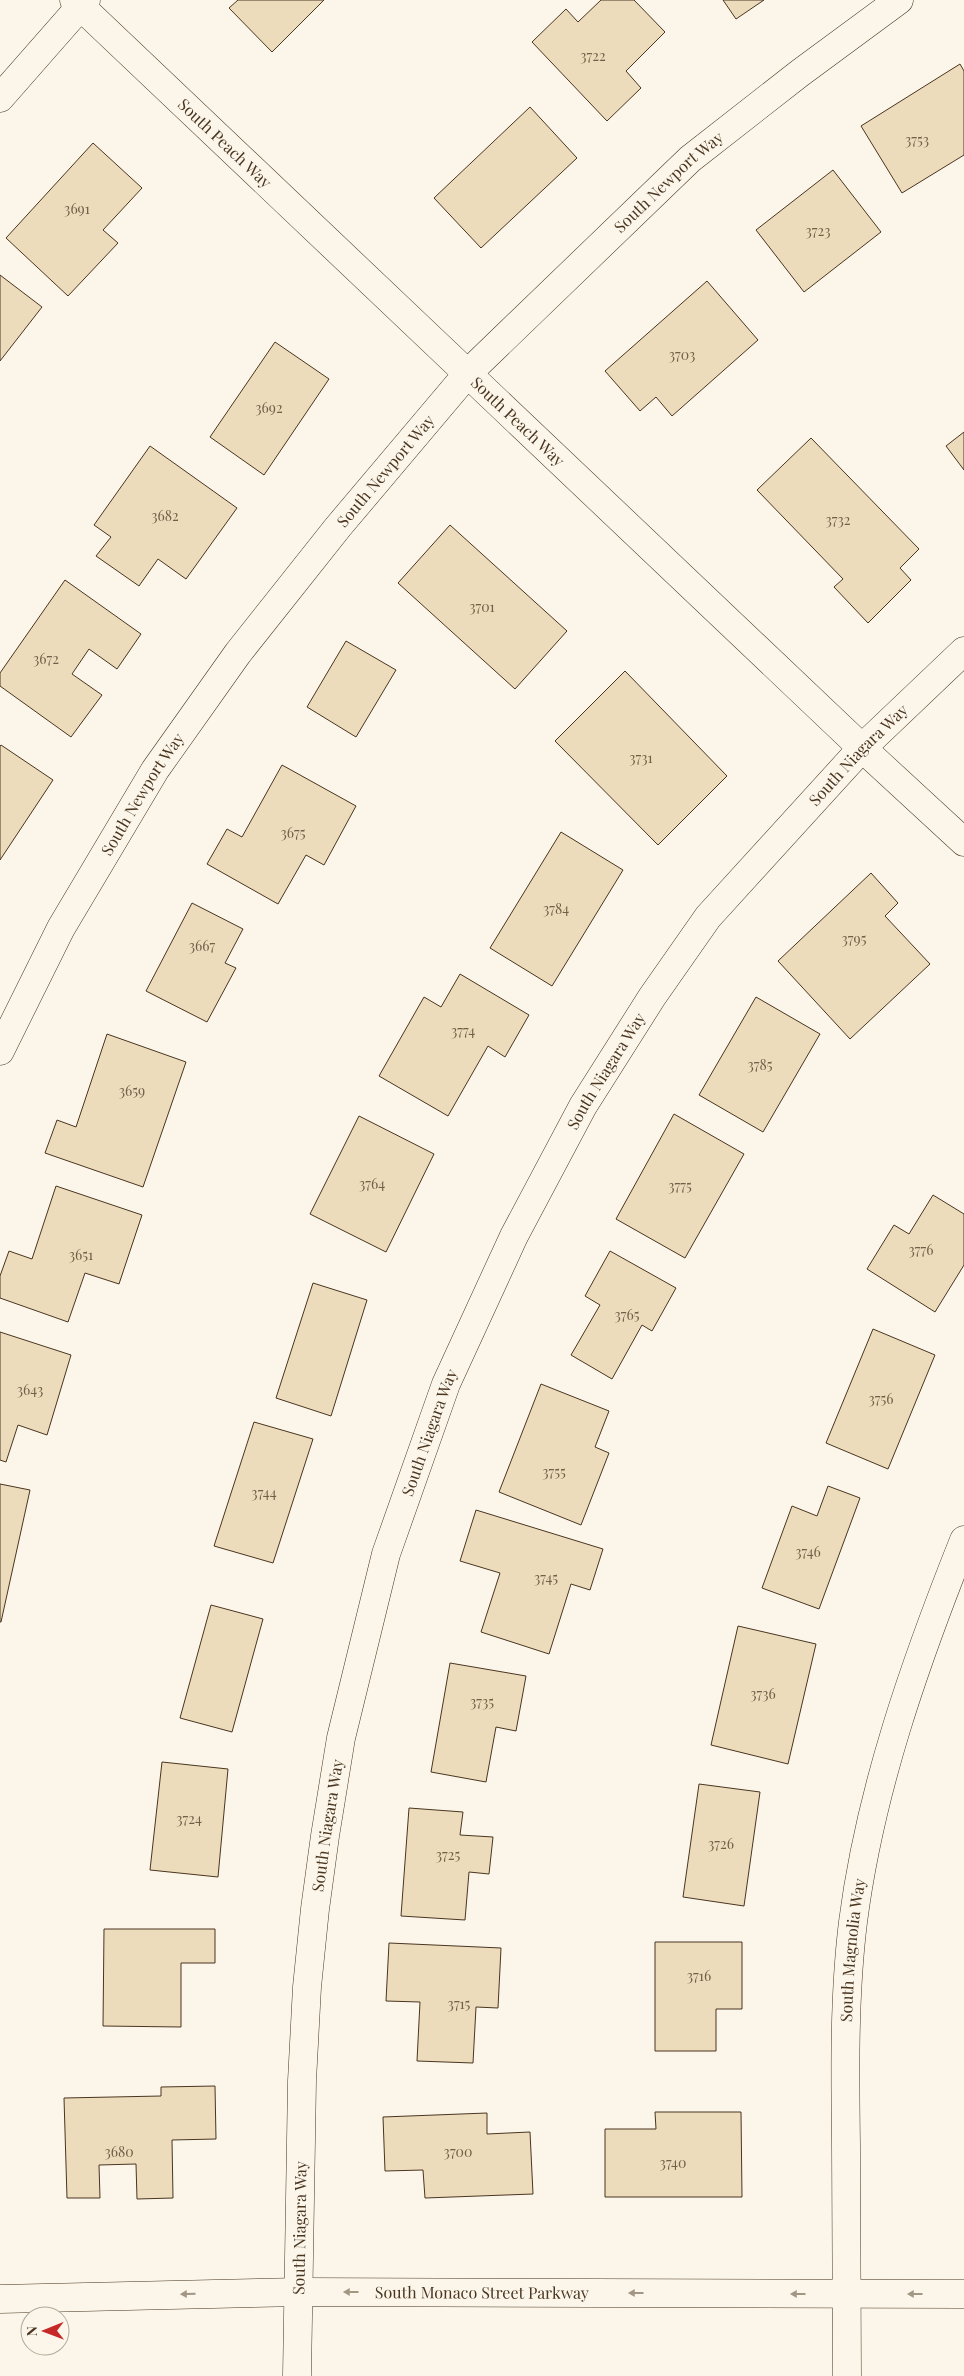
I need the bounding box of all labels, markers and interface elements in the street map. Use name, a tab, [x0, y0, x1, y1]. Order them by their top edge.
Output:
house number: 3722	[580, 46, 606, 65]
street label: South Peach Way	[174, 93, 276, 192]
street label: South Newport Way	[609, 126, 727, 237]
house number: 3753	[905, 130, 929, 149]
house number: 3691	[64, 199, 90, 218]
house number: 3723	[805, 221, 831, 240]
house number: 3703	[669, 345, 695, 364]
street label: South Peach Way	[467, 372, 569, 470]
house number: 3692	[255, 398, 283, 417]
street label: South Newport Way	[332, 410, 439, 531]
house number: 3682	[151, 506, 179, 525]
house number: 3732	[825, 510, 851, 529]
house number: 3701	[469, 597, 495, 616]
house number: 3672	[33, 649, 59, 668]
street label: South Niagara Way	[804, 699, 912, 810]
street label: South Newport Way	[96, 728, 188, 859]
house number: 3731	[629, 748, 653, 767]
house number: 3675	[280, 823, 306, 842]
house number: 3784	[543, 899, 569, 918]
house number: 3795	[842, 929, 867, 948]
house number: 3667	[189, 936, 216, 955]
street label: South Niagara Way	[561, 1008, 650, 1133]
house number: 3774	[451, 1021, 475, 1040]
house number: 3785	[747, 1055, 773, 1074]
house number: 3659	[119, 1081, 145, 1100]
house number: 3764	[359, 1174, 385, 1193]
house number: 3775	[668, 1176, 692, 1195]
house number: 3776	[909, 1240, 933, 1259]
house number: 3651	[69, 1245, 93, 1264]
house number: 3765	[614, 1305, 640, 1324]
street label: South Niagara Way	[396, 1365, 462, 1499]
house number: 3643	[17, 1380, 43, 1399]
house number: 3756	[868, 1389, 894, 1408]
house number: 3755	[542, 1462, 566, 1481]
house number: 3744	[251, 1483, 277, 1502]
house number: 3746	[795, 1542, 821, 1561]
house number: 3745	[534, 1568, 558, 1587]
house number: 3736	[750, 1684, 776, 1703]
house number: 3735	[470, 1692, 494, 1711]
street label: South Niagara Way	[306, 1758, 347, 1893]
house number: 3724	[176, 1809, 202, 1828]
house number: 3726	[708, 1834, 734, 1853]
house number: 3725	[436, 1845, 460, 1864]
street label: South Magnolia Way	[835, 1877, 869, 2022]
house number: 3716	[687, 1966, 711, 1985]
house number: 3715	[448, 1994, 471, 2013]
house number: 3680	[104, 2142, 134, 2161]
house number: 3700	[444, 2142, 472, 2161]
house number: 3740	[660, 2153, 686, 2172]
street label: South Niagara Way	[287, 2161, 311, 2295]
street label: South Monaco Street Parkway	[375, 2281, 589, 2303]
one-way arrow	[343, 2288, 359, 2296]
one-way arrow	[628, 2289, 644, 2297]
one-way arrow	[790, 2290, 806, 2298]
one-way arrow	[907, 2290, 923, 2298]
one-way arrow	[180, 2291, 196, 2299]
north arrow	[20, 2306, 70, 2356]
text: N	[22, 2326, 41, 2336]

